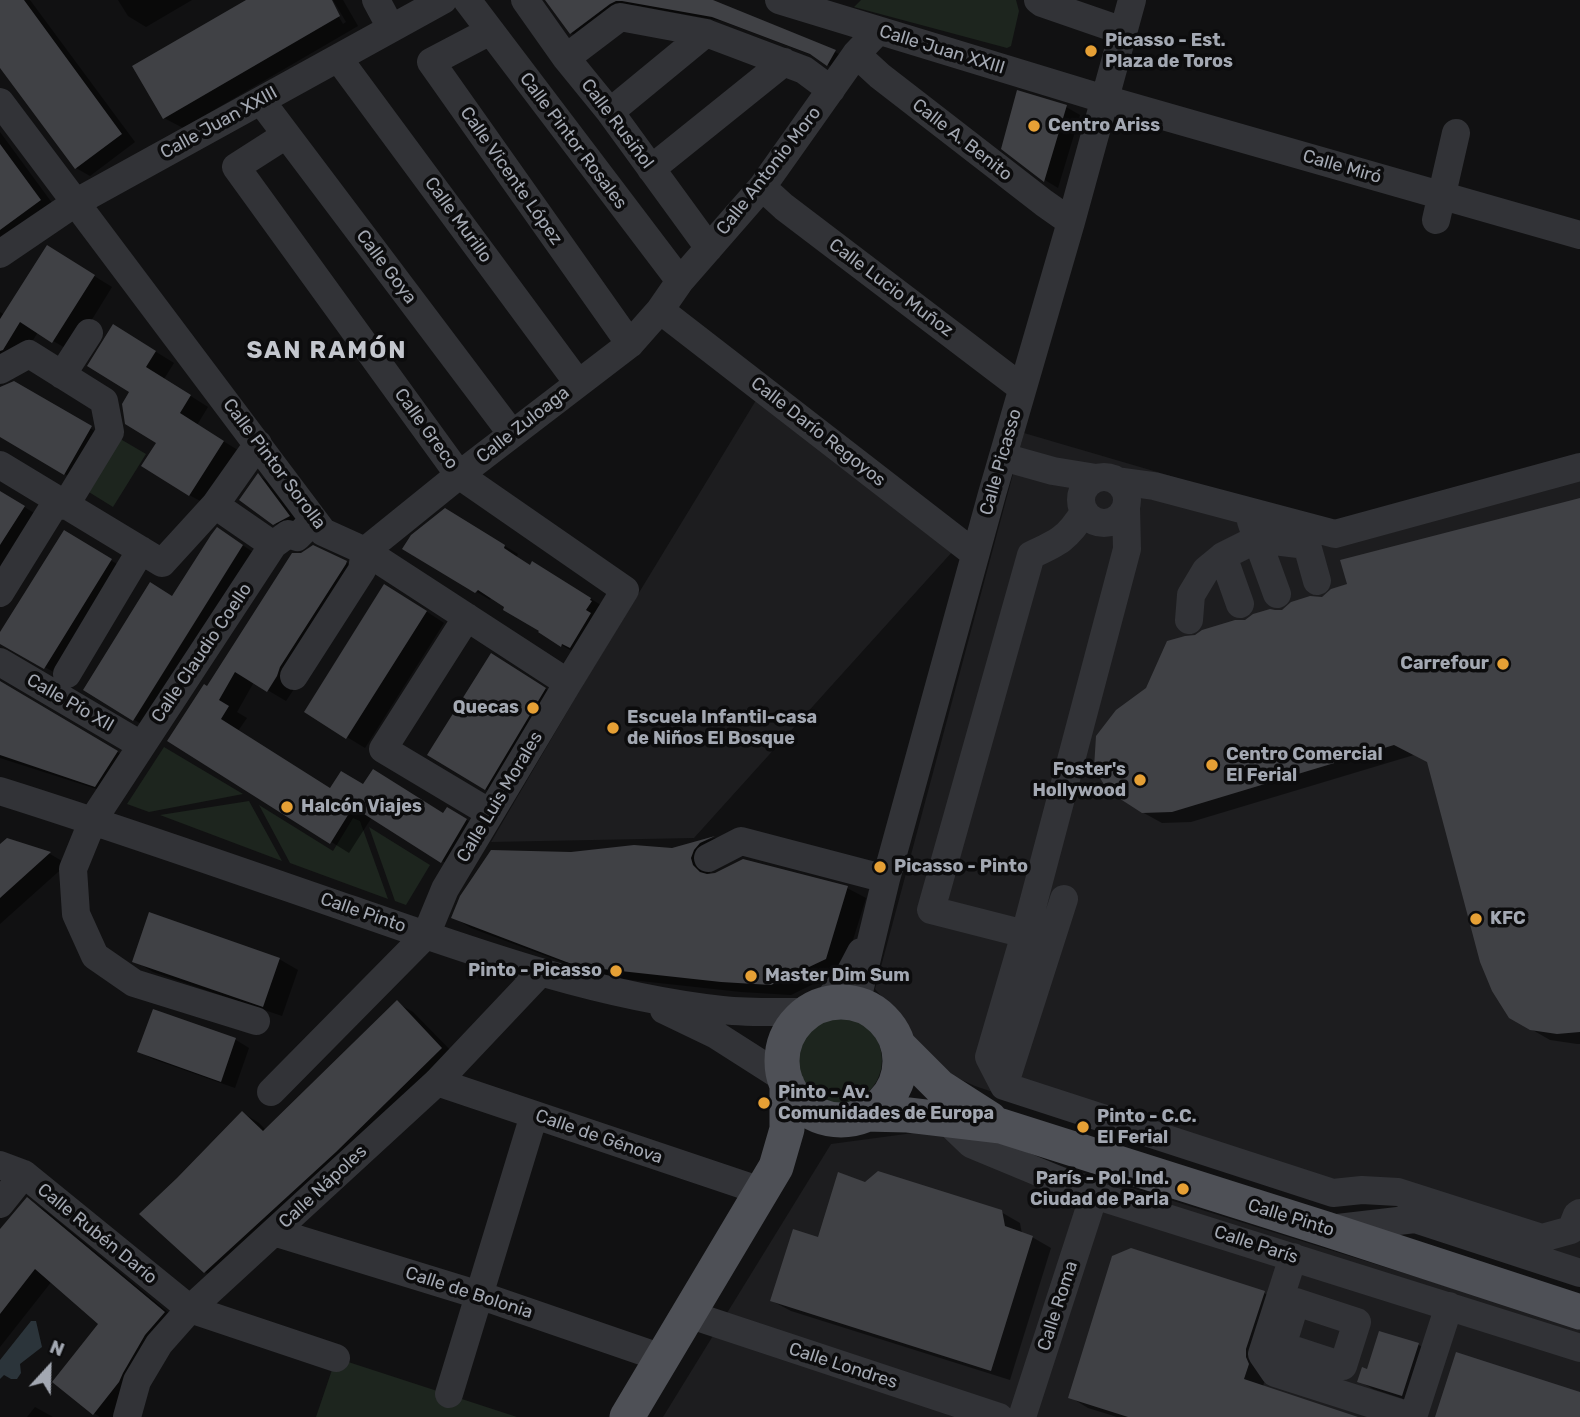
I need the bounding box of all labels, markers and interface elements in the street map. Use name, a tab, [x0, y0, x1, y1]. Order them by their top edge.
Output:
street label: Calle Juan XXIII	[877, 21, 1007, 79]
place label: Picasso - Est. Plaza de Toros	[1105, 30, 1233, 72]
marker: Picasso - Est. Plaza de Toros	[1083, 43, 1099, 59]
street label: Calle Pintor Rosales	[515, 69, 631, 213]
street label: Calle Rusiñol	[576, 75, 658, 173]
street label: Calle Juan XXIII	[157, 82, 281, 164]
street label: Calle A. Benito	[908, 94, 1016, 186]
street label: Calle Antonio Moro	[712, 102, 826, 240]
street label: Calle Vicente López	[455, 103, 567, 249]
place label: Centro Ariss	[1048, 115, 1160, 137]
marker: Centro Ariss	[1026, 118, 1042, 134]
street label: Calle Miró	[1300, 145, 1384, 189]
street label: Calle Murillo	[420, 173, 496, 267]
street label: Calle Goya	[351, 226, 421, 308]
street label: Calle Lucio Muñoz	[824, 234, 958, 342]
district label: SAN RAMÓN	[248, 337, 406, 365]
street label: Calle Darío Regoyos	[746, 373, 890, 491]
street label: Calle Zuloaga	[472, 382, 574, 468]
street label: Calle Greco	[390, 384, 462, 474]
street label: Calle Pintor Sorolla	[218, 395, 330, 533]
street label: Calle Picasso	[976, 406, 1026, 518]
street label: Calle Claudio Coello	[147, 579, 257, 727]
place label: Carrefour	[1400, 653, 1489, 675]
marker: Carrefour	[1495, 656, 1511, 672]
street label: Calle Pío XII	[23, 669, 117, 737]
place label: Quecas	[453, 697, 519, 719]
marker: Quecas	[525, 700, 541, 716]
place label: Escuela Infantil-casa de Niños El Bosque	[627, 707, 817, 750]
marker: Escuela Infantil-casa de Niños El Bosque	[605, 720, 621, 736]
street label: Calle Luis Morales	[452, 728, 548, 866]
place label: Centro Comercial El Ferial	[1226, 744, 1383, 786]
marker: Centro Comercial El Ferial	[1204, 757, 1220, 773]
place label: Foster's Hollywood	[1032, 759, 1126, 802]
marker: Foster's Hollywood	[1132, 772, 1148, 788]
place label: Halcón Viajes	[301, 796, 422, 818]
marker: Halcón Viajes	[279, 799, 295, 815]
place label: Picasso - Pinto	[894, 856, 1028, 878]
marker: Picasso - Pinto	[872, 859, 888, 875]
street label: Calle Pinto	[317, 888, 409, 938]
place label: KFC	[1490, 908, 1526, 930]
marker: KFC	[1468, 911, 1484, 927]
place label: Pinto - Picasso	[468, 960, 602, 982]
marker: Pinto - Picasso	[608, 963, 624, 979]
place label: Master Dim Sum	[765, 965, 910, 987]
marker: Master Dim Sum	[743, 968, 759, 984]
place label: Pinto - Av. Comunidades de Europa	[778, 1082, 994, 1124]
marker: Pinto - Av. Comunidades de Europa	[756, 1095, 772, 1111]
street label: Calle de Génova	[533, 1105, 665, 1169]
place label: Pinto - C.C. El Ferial	[1097, 1106, 1197, 1148]
marker: Pinto - C.C. El Ferial	[1075, 1119, 1091, 1135]
street label: Calle Nápoles	[275, 1141, 371, 1233]
place label: París - Pol. Ind. Ciudad de Parla	[1030, 1168, 1169, 1210]
street label: Calle Rubén Darío	[33, 1179, 161, 1289]
marker: París - Pol. Ind. Ciudad de Parla	[1175, 1181, 1191, 1197]
street label: Calle Pinto	[1245, 1195, 1337, 1241]
street label: Calle París	[1211, 1221, 1301, 1269]
street label: Calle Roma	[1033, 1258, 1083, 1354]
street label: Calle de Bolonia	[403, 1262, 535, 1324]
north arrow	[14, 1333, 84, 1403]
text: N	[46, 1335, 68, 1361]
street label: Calle Londres	[786, 1338, 900, 1394]

